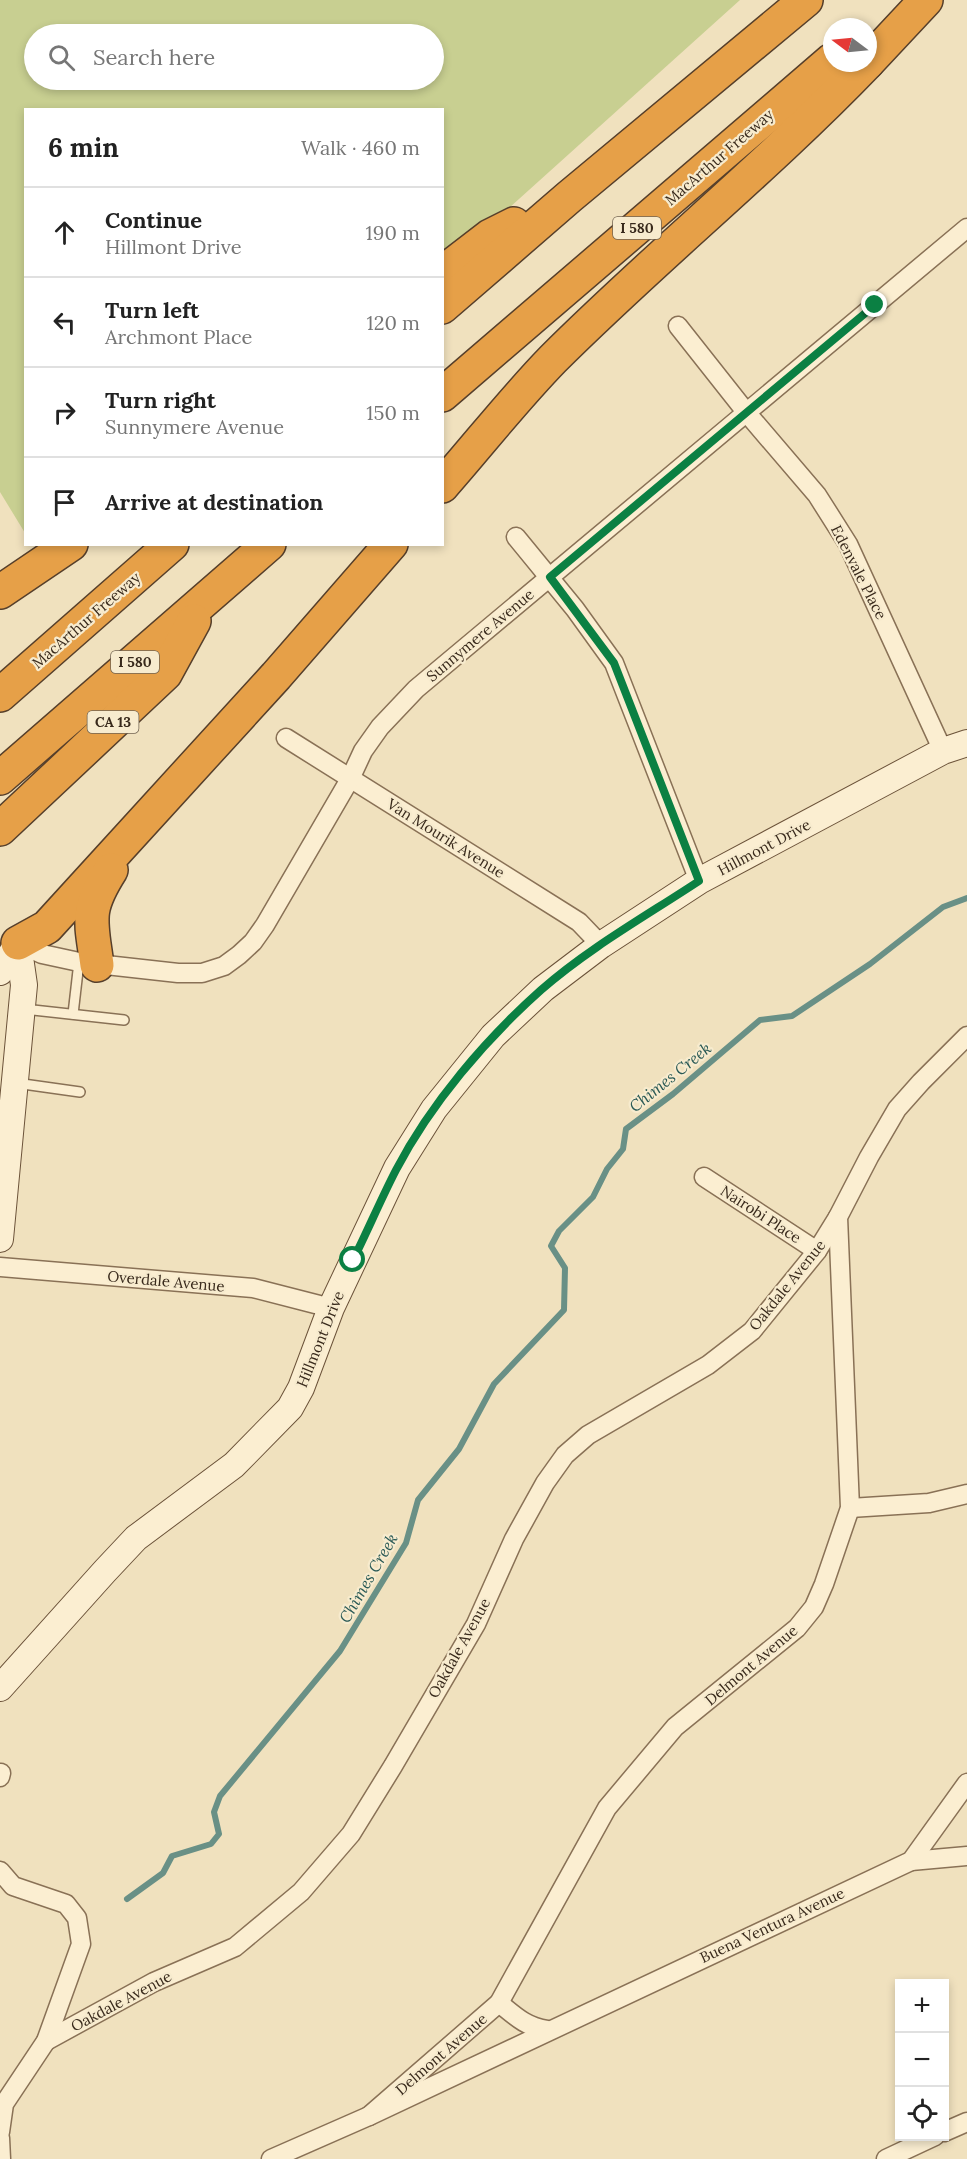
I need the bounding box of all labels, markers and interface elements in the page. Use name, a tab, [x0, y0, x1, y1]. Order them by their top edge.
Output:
north arrow	[823, 18, 877, 72]
search box	[24, 24, 444, 90]
icon: search	[45, 41, 78, 74]
text: Search here	[93, 43, 215, 71]
street label: MacArthur Freeway	[661, 105, 777, 209]
text: 6 min	[48, 131, 119, 164]
text: Walk · 460 m	[301, 135, 420, 160]
text: Continue	[105, 206, 202, 234]
icon: ahead	[48, 216, 81, 249]
road number: I 580	[613, 217, 661, 239]
text: 190 m	[366, 220, 420, 245]
text: Hillmont Drive	[105, 234, 242, 259]
route end	[861, 291, 887, 317]
text: Turn left	[105, 296, 199, 324]
icon: left	[48, 306, 81, 339]
text: 120 m	[366, 310, 420, 335]
text: Archmont Place	[105, 324, 252, 349]
text: Turn right	[105, 386, 216, 414]
icon: right	[48, 396, 81, 429]
text: 150 m	[366, 400, 420, 425]
text: Sunnymere Avenue	[105, 414, 284, 439]
icon: arrive	[48, 486, 81, 519]
text: Arrive at destination	[105, 488, 323, 516]
street label: Edenvale Place	[827, 522, 891, 622]
street label: MacArthur Freeway	[28, 568, 144, 672]
street label: Sunnymere Avenue	[422, 585, 538, 685]
road number: I 580	[111, 651, 159, 673]
road number: CA 13	[88, 711, 138, 733]
street label: Van Mourik Avenue	[383, 794, 508, 882]
street label: Hillmont Drive	[714, 815, 814, 879]
water label: Chimes Creek	[625, 1038, 715, 1116]
street label: Nairobi Place	[717, 1181, 805, 1247]
street label: Oakdale Avenue	[745, 1236, 829, 1334]
route start	[339, 1246, 365, 1272]
street label: Overdale Avenue	[107, 1266, 225, 1296]
street label: Hillmont Drive	[292, 1288, 348, 1390]
water label: Chimes Creek	[334, 1530, 402, 1626]
street label: Oakdale Avenue	[424, 1595, 494, 1701]
street label: Delmont Avenue	[701, 1621, 801, 1709]
street label: Buena Ventura Avenue	[697, 1883, 847, 1967]
street label: Oakdale Avenue	[67, 1966, 175, 2036]
map controls	[895, 1979, 949, 2141]
button: +	[895, 1979, 949, 2033]
street label: Delmont Avenue	[391, 2009, 491, 2099]
button: −	[895, 2033, 949, 2087]
button: locate	[895, 2087, 949, 2141]

